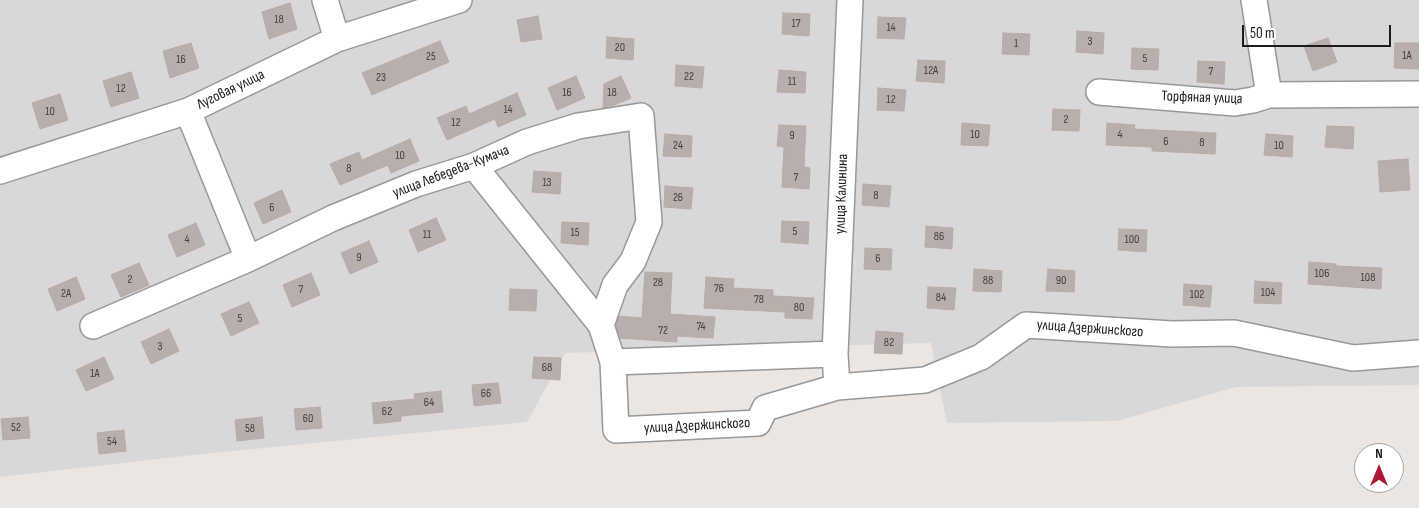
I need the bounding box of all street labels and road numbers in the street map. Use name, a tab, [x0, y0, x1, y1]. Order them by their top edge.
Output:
street label: Луговая улица	[194, 66, 268, 114]
street label: Торфяная улица	[1161, 88, 1243, 108]
street label: улица Лебедева-Кумача	[390, 141, 512, 203]
street label: улица Калинина	[832, 154, 852, 234]
street label: улица Дзержинского	[1036, 316, 1144, 342]
street label: улица Дзержинского	[643, 414, 751, 438]

